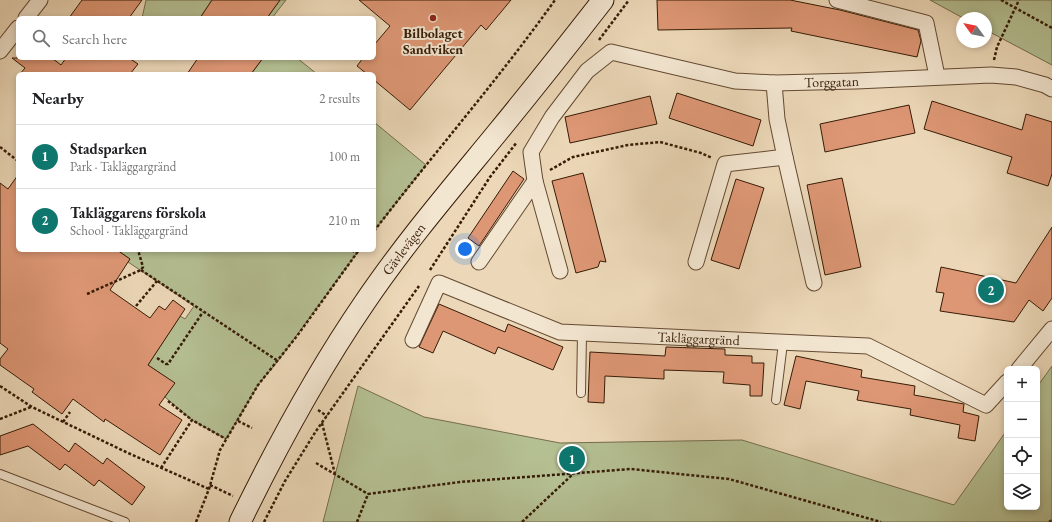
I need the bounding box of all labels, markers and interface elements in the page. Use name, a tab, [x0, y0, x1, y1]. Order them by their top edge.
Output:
north arrow	[956, 12, 992, 48]
marker: Bilbolaget Sandviken	[428, 13, 438, 23]
search box	[16, 16, 376, 60]
place label: Bilbolaget Sandviken	[403, 24, 463, 58]
icon: search	[30, 27, 52, 49]
text: Search here	[62, 29, 127, 48]
street label: Torggatan	[804, 72, 860, 91]
text: Nearby	[32, 87, 84, 109]
text: 2 results	[319, 90, 360, 107]
text: Stadsparken	[70, 139, 147, 158]
text: 1	[42, 148, 48, 165]
text: 100 m	[329, 148, 360, 165]
text: Park · Takläggargränd	[70, 158, 176, 175]
text: Takläggarens förskola	[70, 203, 206, 222]
text: 2	[42, 212, 48, 229]
text: 210 m	[329, 212, 360, 229]
street label: Gävlevägen	[378, 219, 430, 279]
text: School · Takläggargränd	[70, 222, 188, 239]
your location	[455, 239, 475, 259]
pin: 2	[978, 275, 1004, 305]
street label: Takläggargränd	[657, 327, 741, 349]
map controls	[1004, 366, 1040, 510]
button: +	[1004, 366, 1040, 402]
button: −	[1004, 402, 1040, 438]
button: locate	[1004, 438, 1040, 474]
pin: 1	[559, 444, 585, 474]
button: layers	[1004, 474, 1040, 510]

